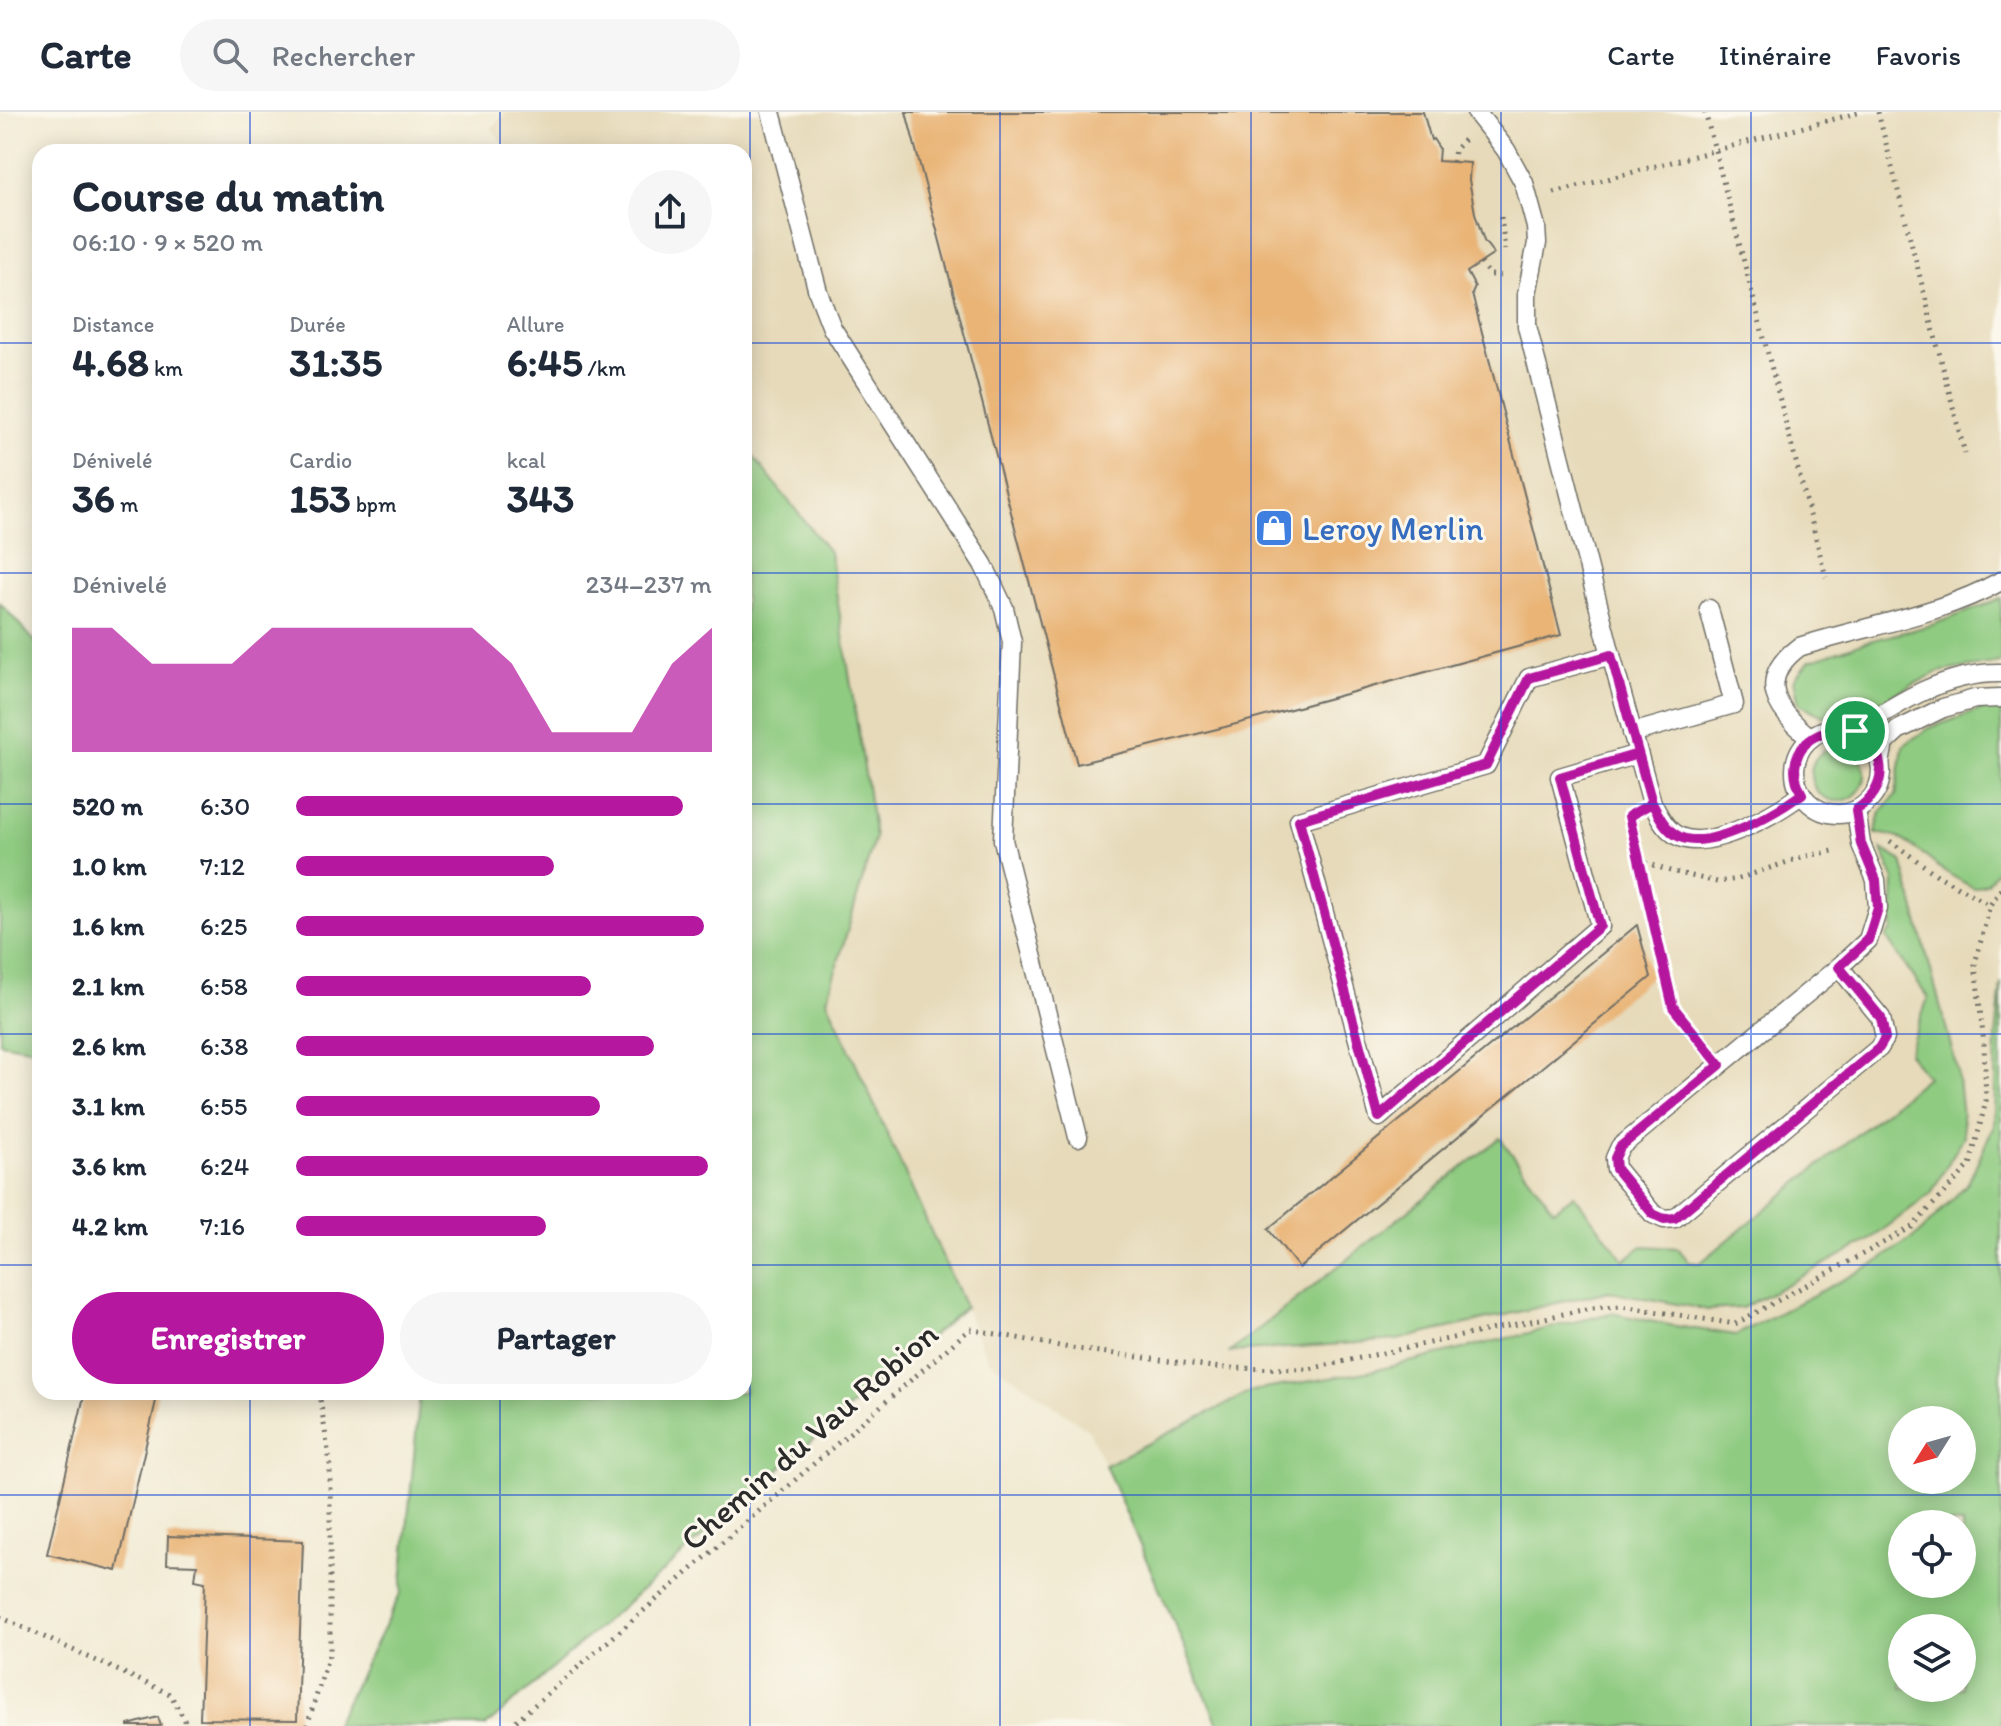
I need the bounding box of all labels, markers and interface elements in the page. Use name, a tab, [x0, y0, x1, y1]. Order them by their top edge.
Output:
search box	[180, 19, 740, 91]
text: Carte	[40, 32, 132, 78]
icon: search	[208, 33, 252, 77]
text: Rechercher	[272, 37, 415, 74]
text: Carte	[1607, 38, 1675, 72]
text: Itinéraire	[1719, 38, 1832, 72]
text: Favoris	[1876, 38, 1961, 72]
text: Course du matin	[72, 169, 384, 222]
button: share	[628, 170, 712, 254]
text: 06:10 · 9 × 520 m	[72, 226, 263, 258]
text: Distance	[72, 311, 154, 338]
text: Durée	[289, 311, 346, 338]
text: Allure	[507, 311, 565, 338]
text: 4.68	[72, 338, 149, 386]
text: 31:35	[289, 338, 382, 386]
text: 6:45	[507, 338, 583, 386]
text: km	[149, 355, 183, 382]
text: /km	[583, 355, 626, 382]
text: Dénivelé	[72, 447, 152, 474]
text: Cardio	[289, 447, 352, 474]
text: kcal	[507, 447, 546, 474]
text: 36	[72, 474, 115, 522]
text: 153	[289, 474, 351, 522]
text: 343	[507, 474, 574, 522]
text: m	[115, 491, 138, 518]
text: bpm	[351, 491, 396, 518]
shop icon: Leroy Merlin	[1253, 507, 1295, 549]
place label: Leroy Merlin	[1302, 508, 1484, 549]
text: Dénivelé	[72, 568, 167, 600]
text: 234–237 m	[586, 568, 712, 600]
pin	[1821, 697, 1889, 765]
icon: arrive	[1833, 709, 1877, 753]
text: 520 m	[72, 790, 143, 822]
text: 6:30	[200, 790, 250, 822]
text: 1.0 km	[72, 850, 147, 882]
text: 7:12	[200, 850, 245, 882]
text: 1.6 km	[72, 910, 144, 942]
text: 6:25	[200, 910, 247, 942]
text: 2.1 km	[72, 970, 144, 1002]
text: 6:58	[200, 970, 248, 1002]
text: 2.6 km	[72, 1030, 146, 1062]
text: 6:38	[200, 1030, 249, 1062]
text: 3.1 km	[72, 1090, 145, 1122]
text: 6:55	[200, 1090, 247, 1122]
text: 3.6 km	[72, 1150, 147, 1182]
text: 6:24	[200, 1150, 249, 1182]
text: 4.2 km	[72, 1210, 148, 1242]
text: 7:16	[200, 1210, 245, 1242]
button: Enregistrer	[72, 1292, 384, 1384]
button: Partager	[400, 1292, 712, 1384]
street label: Chemin du Vau Robion	[672, 1314, 946, 1559]
north arrow	[1888, 1406, 1976, 1494]
map controls	[1888, 1406, 1976, 1702]
button: locate	[1888, 1510, 1976, 1598]
button: layers	[1888, 1614, 1976, 1702]

